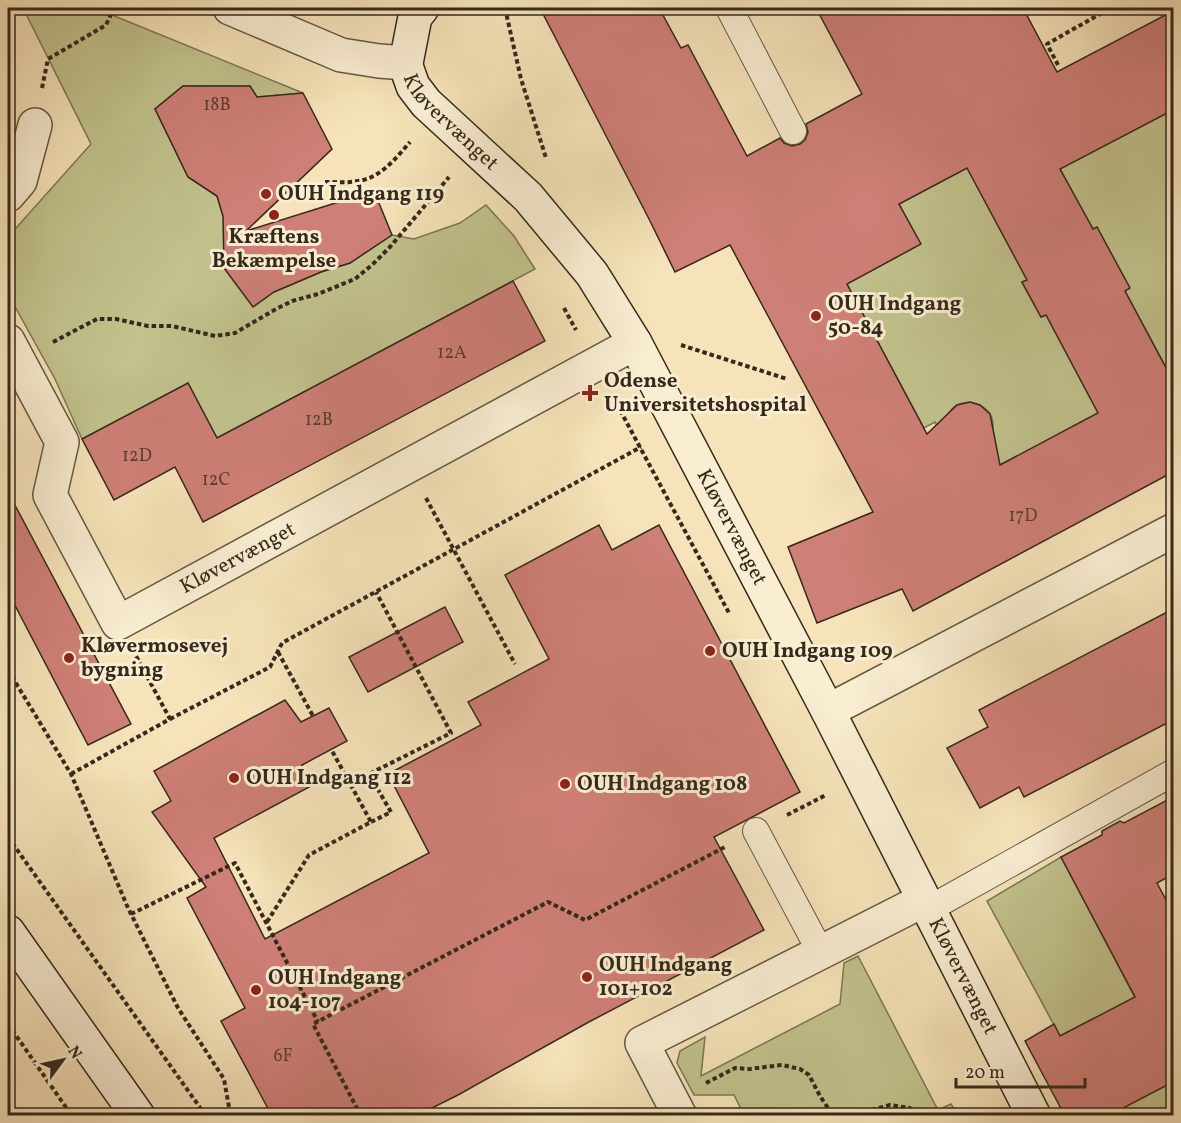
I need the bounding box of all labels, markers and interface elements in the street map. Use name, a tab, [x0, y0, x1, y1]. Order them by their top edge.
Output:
street label: Kløvervænget	[395, 70, 505, 177]
house number: 18B	[203, 93, 231, 118]
place label: OUH Indgang 119	[278, 180, 444, 209]
marker: OUH Indgang 119	[259, 187, 273, 201]
marker: Kræftens Bekæmpelse	[267, 208, 281, 222]
place label: Kræftens Bekæmpelse	[212, 223, 336, 276]
place label: OUH Indgang 50-84	[828, 290, 961, 343]
marker: OUH Indgang 50-84	[809, 309, 823, 323]
house number: 12A	[437, 341, 467, 366]
place label: Odense Universitetshospital	[604, 367, 807, 420]
marker: Odense Universitetshospital	[581, 384, 599, 402]
house number: 12B	[305, 408, 333, 433]
house number: 12D	[122, 444, 152, 469]
street label: Kløvervænget	[689, 464, 774, 591]
house number: 12C	[202, 468, 230, 493]
house number: 17D	[1009, 504, 1037, 529]
street label: Kløvervænget	[175, 515, 301, 601]
place label: Kløvermosevej bygning	[81, 632, 228, 685]
place label: OUH Indgang 109	[722, 637, 893, 666]
marker: OUH Indgang 109	[703, 644, 717, 658]
marker: Kløvermosevej bygning	[62, 651, 76, 665]
place label: OUH Indgang 112	[246, 764, 411, 793]
place label: OUH Indgang 108	[577, 770, 747, 799]
marker: OUH Indgang 112	[227, 771, 241, 785]
marker: OUH Indgang 108	[558, 777, 572, 791]
street label: Kløvervænget	[921, 913, 1005, 1040]
place label: OUH Indgang 101+102	[599, 951, 732, 1004]
place label: OUH Indgang 104-107	[268, 964, 401, 1017]
marker: OUH Indgang 101+102	[580, 970, 594, 984]
marker: OUH Indgang 104-107	[249, 983, 263, 997]
north arrow	[33, 1030, 93, 1090]
text: N	[62, 1042, 86, 1064]
house number: 6F	[273, 1044, 293, 1069]
scale bar	[956, 1051, 1085, 1089]
text: 20 m	[965, 1061, 1005, 1086]

